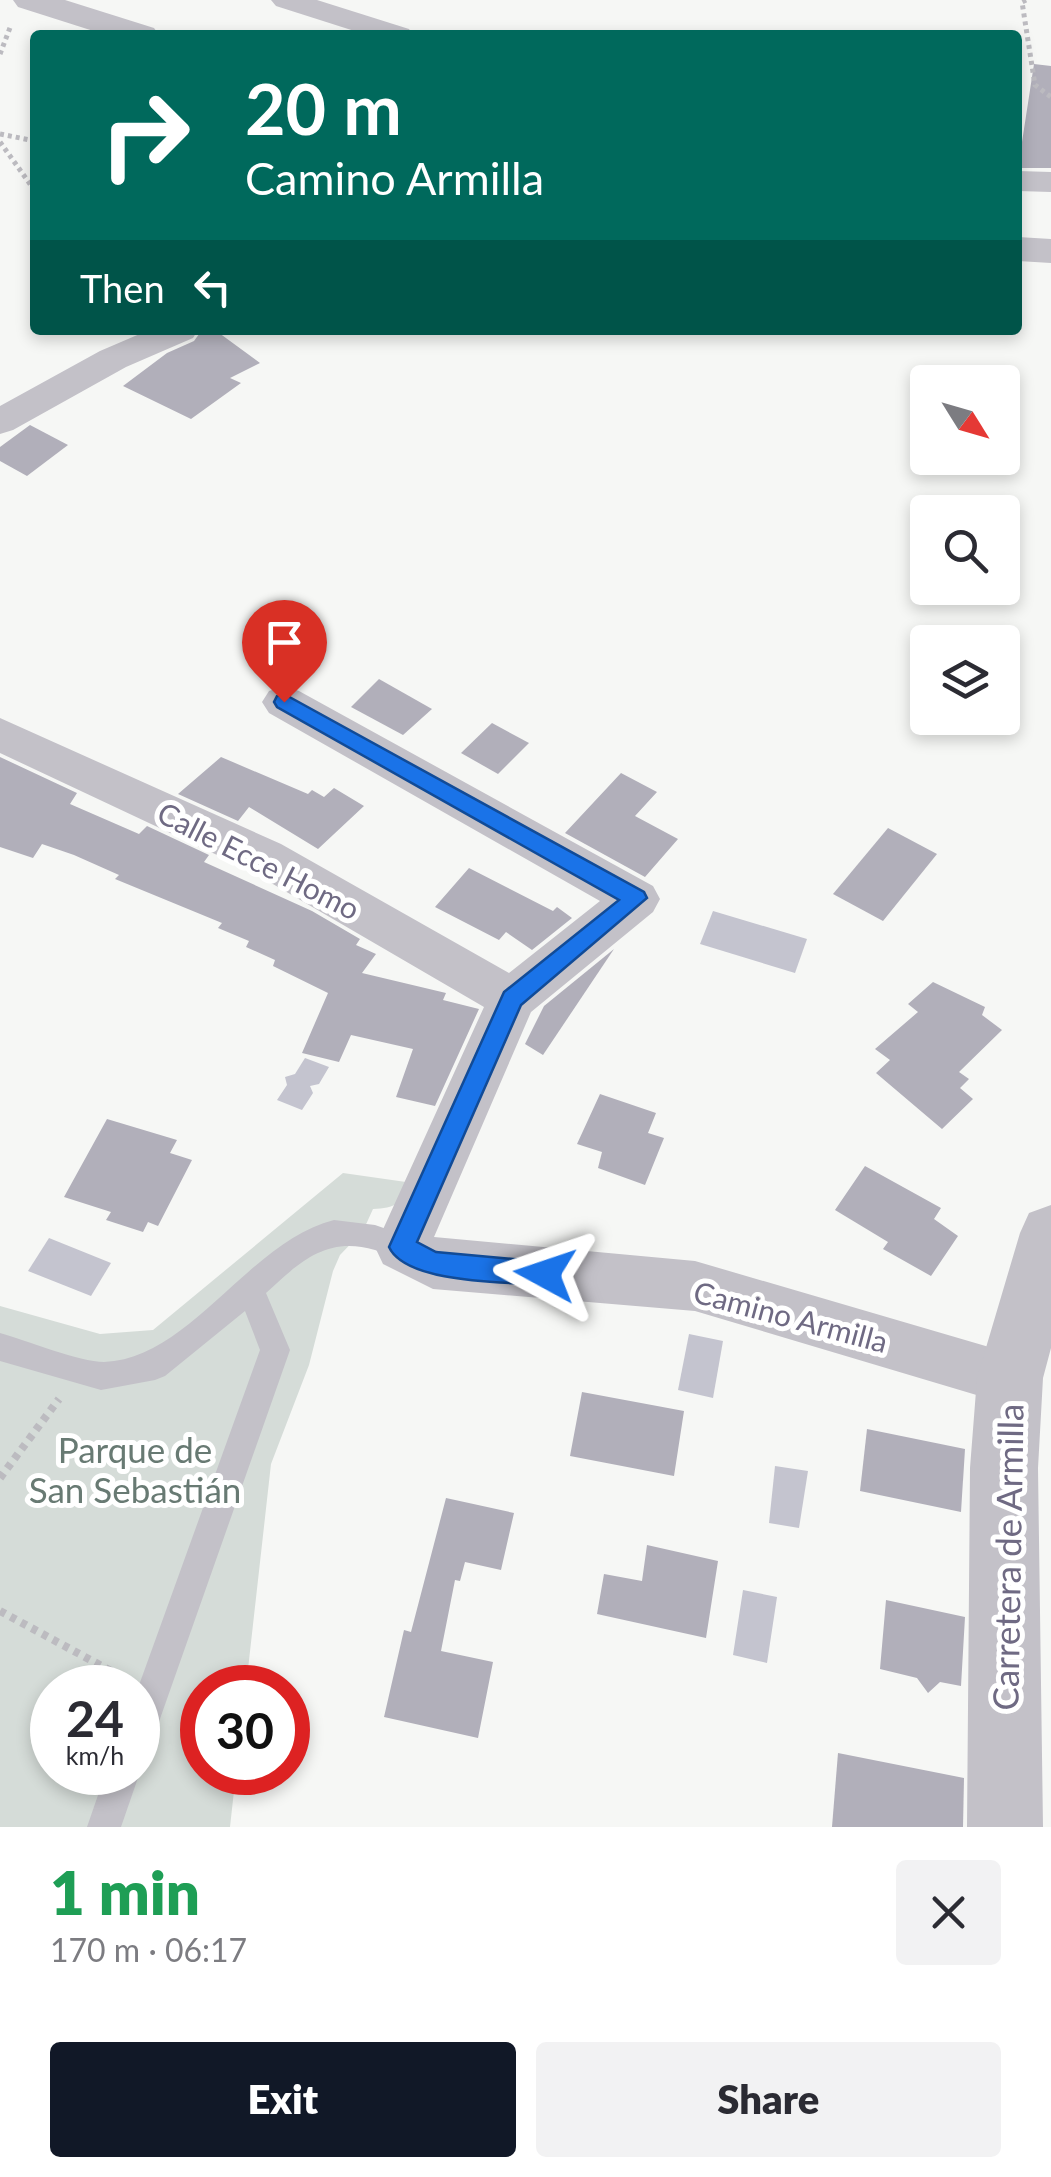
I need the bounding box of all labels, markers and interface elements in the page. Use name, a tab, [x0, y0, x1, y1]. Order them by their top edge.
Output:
text: 20 m	[245, 66, 402, 150]
icon: right	[80, 70, 210, 200]
text: Camino Armilla	[245, 151, 544, 205]
icon: left	[185, 260, 240, 315]
text: Then	[80, 265, 165, 311]
north arrow	[910, 365, 1020, 475]
map controls	[910, 365, 1020, 735]
button: search	[910, 495, 1020, 605]
pin	[242, 600, 327, 703]
icon: arrive	[257, 615, 312, 670]
button: layers	[910, 625, 1020, 735]
street label: Calle Ecce Homo	[152, 794, 366, 926]
position arrow	[493, 1222, 597, 1326]
street label: Camino Armilla	[690, 1273, 892, 1359]
street label: Carretera de Armilla	[983, 1403, 1031, 1711]
park label: Parque de San Sebastián	[29, 1428, 241, 1510]
speed limit sign: 30	[180, 1665, 310, 1795]
text: 24	[66, 1688, 124, 1748]
text: km/h	[66, 1740, 124, 1770]
text: 1 min	[50, 1856, 200, 1928]
button: close	[896, 1860, 1001, 1965]
text: 170 m · 06:17	[50, 1930, 247, 1969]
button: Exit	[50, 2042, 516, 2157]
button: Share	[536, 2042, 1001, 2157]

